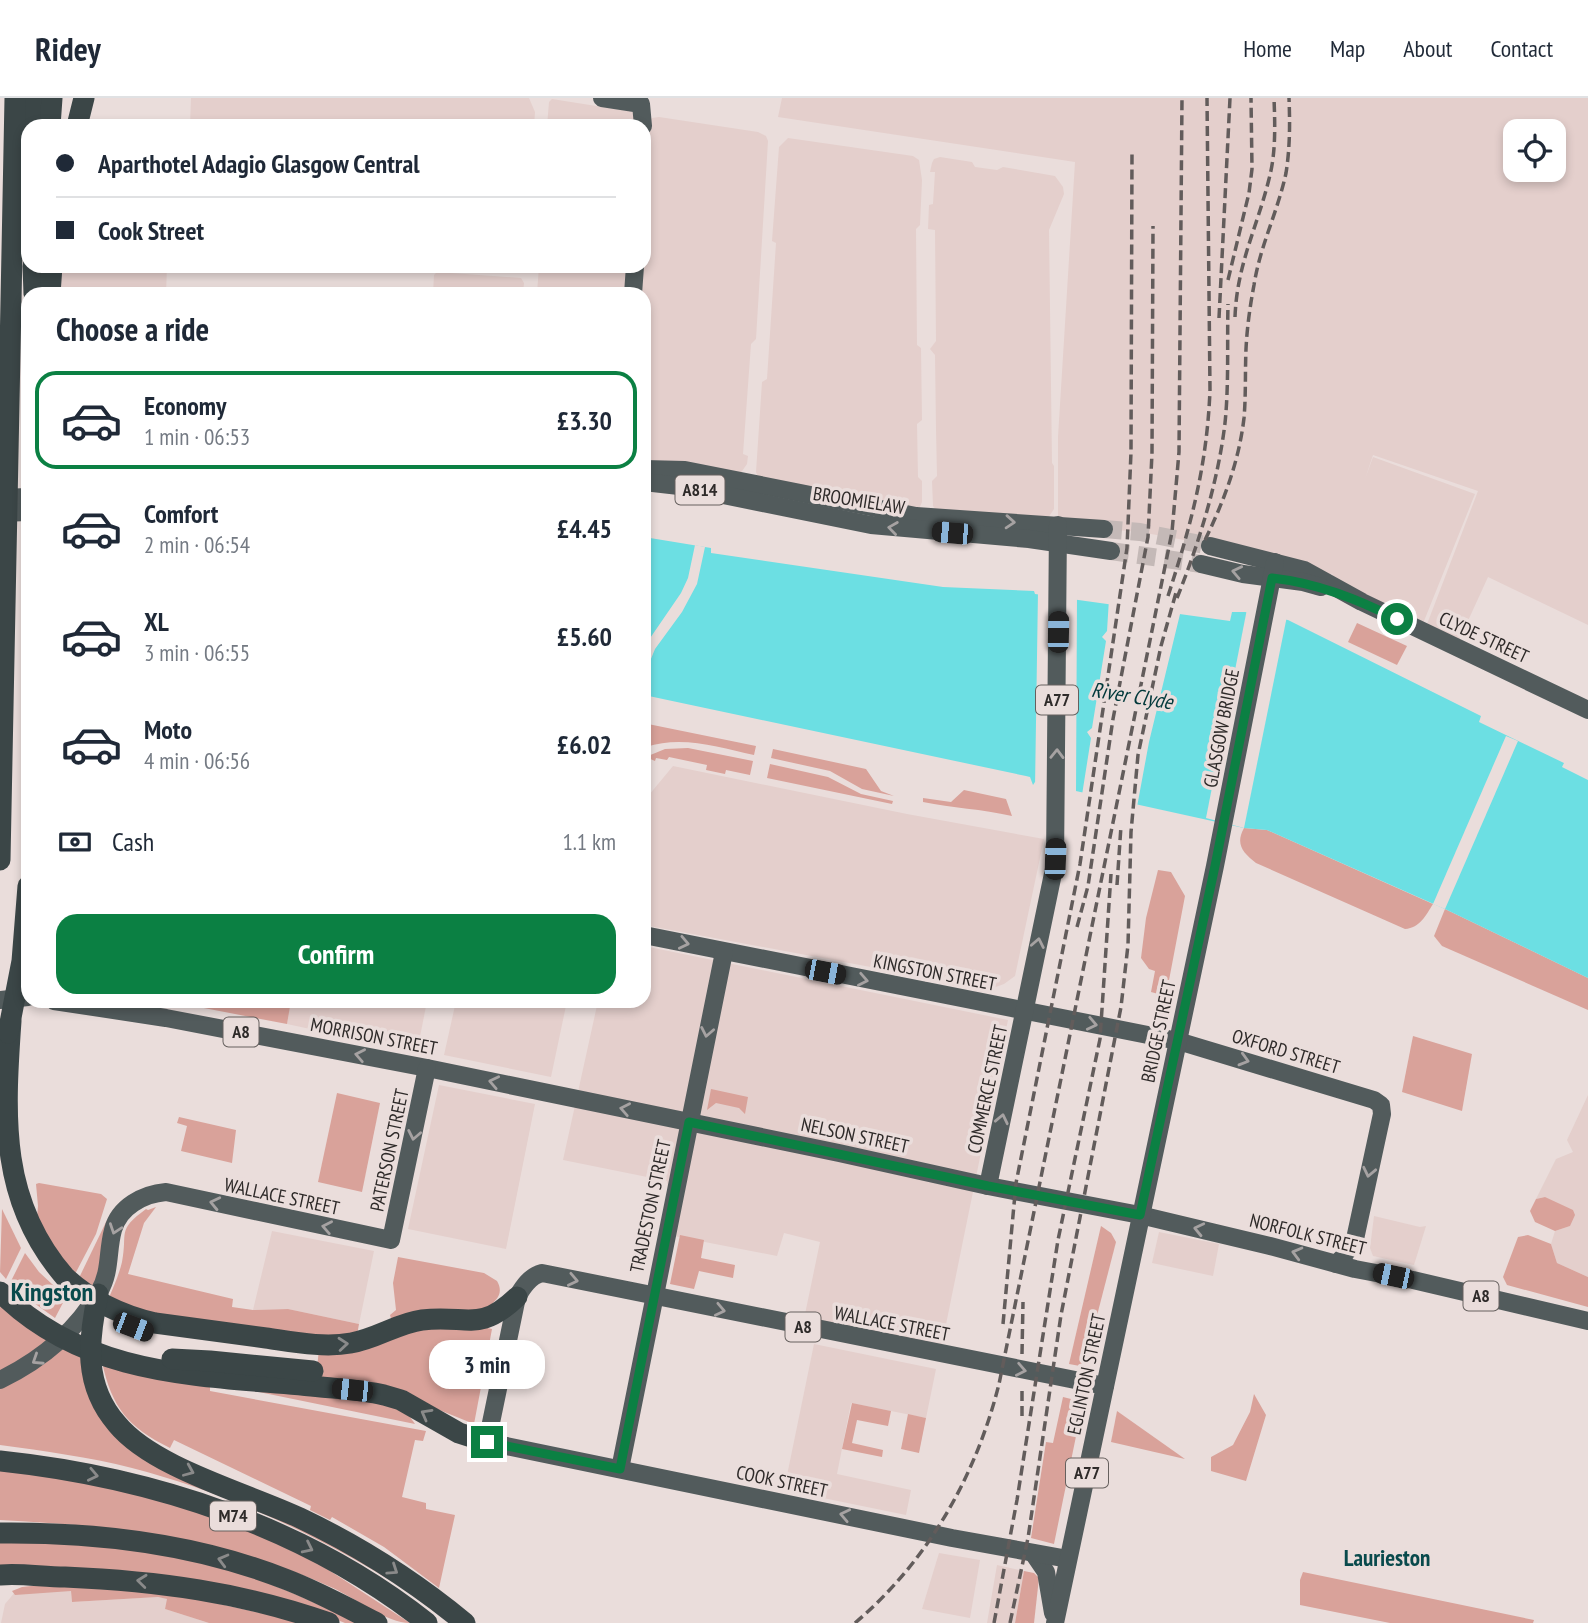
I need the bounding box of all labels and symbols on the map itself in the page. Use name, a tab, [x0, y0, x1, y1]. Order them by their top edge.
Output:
road number: A814	[676, 476, 724, 504]
street label: BROOMIELAW	[812, 481, 907, 519]
one-way arrow	[1005, 515, 1016, 530]
one-way arrow	[887, 520, 899, 535]
car	[931, 521, 974, 545]
one-way arrow	[1231, 565, 1243, 580]
route start	[1381, 603, 1413, 635]
street label: CLYDE STREET	[1435, 606, 1533, 668]
car	[1048, 611, 1069, 653]
street label: GLASGOW BRIDGE	[1198, 667, 1244, 789]
water label: River Clyde	[1090, 676, 1176, 715]
road number: A77	[1036, 686, 1078, 714]
one-way arrow	[1049, 749, 1064, 760]
car	[1044, 838, 1067, 880]
one-way arrow	[678, 935, 690, 950]
one-way arrow	[1030, 937, 1045, 949]
street label: KINGSTON STREET	[872, 948, 999, 996]
car	[803, 958, 848, 986]
one-way arrow	[857, 971, 869, 986]
street label: BRIDGE STREET	[1135, 977, 1181, 1085]
street label: MORRISON STREET	[309, 1012, 440, 1060]
one-way arrow	[1086, 1016, 1098, 1031]
road number: A8	[224, 1017, 258, 1046]
street label: COMMERCE STREET	[962, 1022, 1012, 1156]
street label: OXFORD STREET	[1229, 1023, 1343, 1079]
one-way arrow	[701, 1025, 716, 1037]
one-way arrow	[354, 1048, 366, 1063]
one-way arrow	[1237, 1051, 1249, 1066]
one-way arrow	[488, 1076, 500, 1090]
street label: PATERSON STREET	[364, 1086, 414, 1213]
one-way arrow	[619, 1103, 631, 1118]
street label: NELSON STREET	[799, 1112, 912, 1158]
one-way arrow	[993, 1113, 1008, 1125]
one-way arrow	[407, 1129, 422, 1141]
street label: TRADESTON STREET	[624, 1137, 676, 1275]
one-way arrow	[1363, 1166, 1377, 1178]
street label: WALLACE STREET	[222, 1172, 342, 1220]
one-way arrow	[209, 1197, 221, 1211]
street label: NORFOLK STREET	[1247, 1208, 1369, 1260]
one-way arrow	[321, 1220, 333, 1235]
one-way arrow	[109, 1223, 124, 1235]
one-way arrow	[1193, 1223, 1205, 1237]
one-way arrow	[1291, 1247, 1303, 1261]
car	[1371, 1261, 1416, 1291]
one-way arrow	[567, 1271, 579, 1286]
district label: Kingston	[11, 1275, 93, 1308]
road number: A8	[1464, 1282, 1498, 1310]
street label: WALLACE STREET	[832, 1300, 952, 1346]
one-way arrow	[714, 1302, 726, 1317]
car	[110, 1310, 157, 1344]
street label: EGLINTON STREET	[1061, 1311, 1111, 1437]
road number: A8	[786, 1312, 820, 1342]
one-way arrow	[338, 1337, 349, 1352]
callout: 3 min	[429, 1340, 545, 1390]
one-way arrow	[31, 1352, 44, 1365]
one-way arrow	[1015, 1362, 1027, 1377]
car	[331, 1377, 374, 1403]
one-way arrow	[420, 1409, 433, 1422]
route end	[471, 1426, 503, 1458]
road number: A77	[1066, 1458, 1108, 1488]
street label: COOK STREET	[734, 1460, 830, 1502]
one-way arrow	[181, 1463, 194, 1477]
one-way arrow	[87, 1467, 99, 1482]
road number: M74	[210, 1502, 256, 1531]
one-way arrow	[839, 1509, 851, 1524]
one-way arrow	[301, 1540, 313, 1554]
district label: Laurieston	[1344, 1543, 1430, 1572]
one-way arrow	[217, 1554, 229, 1569]
one-way arrow	[385, 1561, 398, 1574]
one-way arrow	[136, 1574, 147, 1589]

